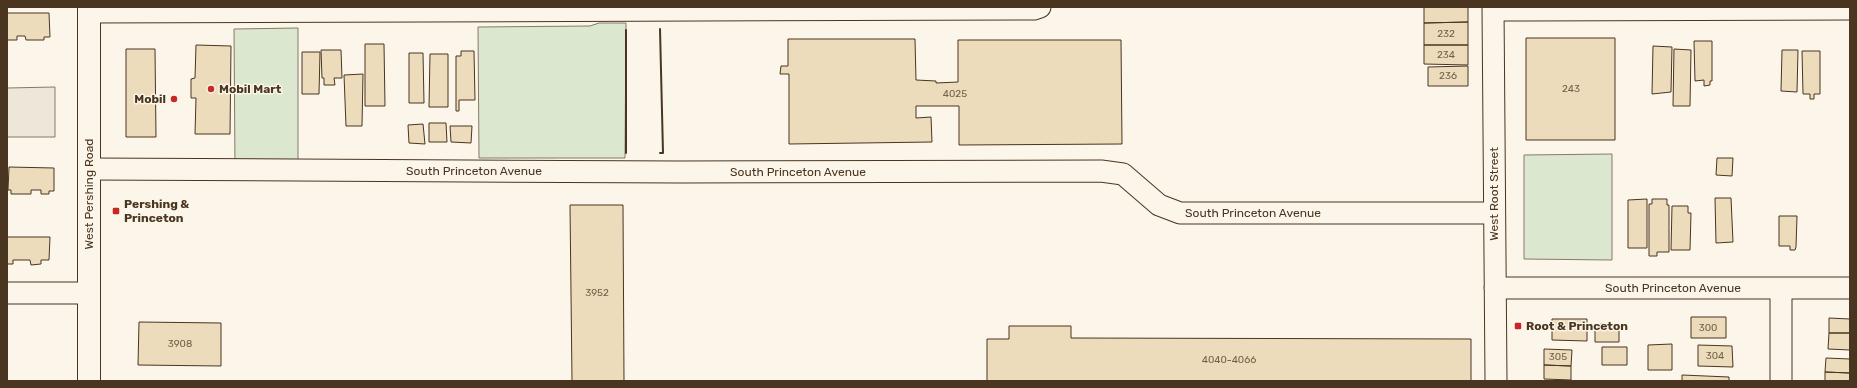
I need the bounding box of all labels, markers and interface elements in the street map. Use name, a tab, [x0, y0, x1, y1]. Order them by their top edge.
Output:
house number: 232	[1437, 28, 1455, 40]
house number: 234	[1437, 49, 1455, 61]
house number: 236	[1439, 70, 1457, 82]
place label: Mobil Mart	[219, 82, 282, 96]
house number: 243	[1562, 83, 1580, 95]
marker: Mobil Mart	[206, 84, 216, 94]
house number: 4025	[943, 88, 967, 100]
place label: Mobil	[134, 92, 166, 106]
marker: Mobil	[169, 94, 179, 104]
street label: West Pershing Road	[82, 139, 96, 249]
street label: West Root Street	[1487, 147, 1501, 241]
street label: South Princeton Avenue	[406, 164, 542, 178]
street label: South Princeton Avenue	[730, 165, 866, 179]
place label: Pershing & Princeton	[124, 197, 189, 225]
marker: Pershing & Princeton	[111, 206, 121, 216]
street label: South Princeton Avenue	[1185, 206, 1321, 220]
street label: South Princeton Avenue	[1605, 281, 1741, 295]
house number: 3952	[585, 287, 609, 299]
place label: Root & Princeton	[1526, 319, 1628, 333]
marker: Root & Princeton	[1513, 321, 1523, 331]
house number: 300	[1699, 322, 1717, 334]
house number: 3908	[168, 338, 192, 350]
house number: 304	[1706, 350, 1724, 362]
house number: 305	[1549, 351, 1567, 363]
house number: 4040-4066	[1202, 354, 1256, 366]

